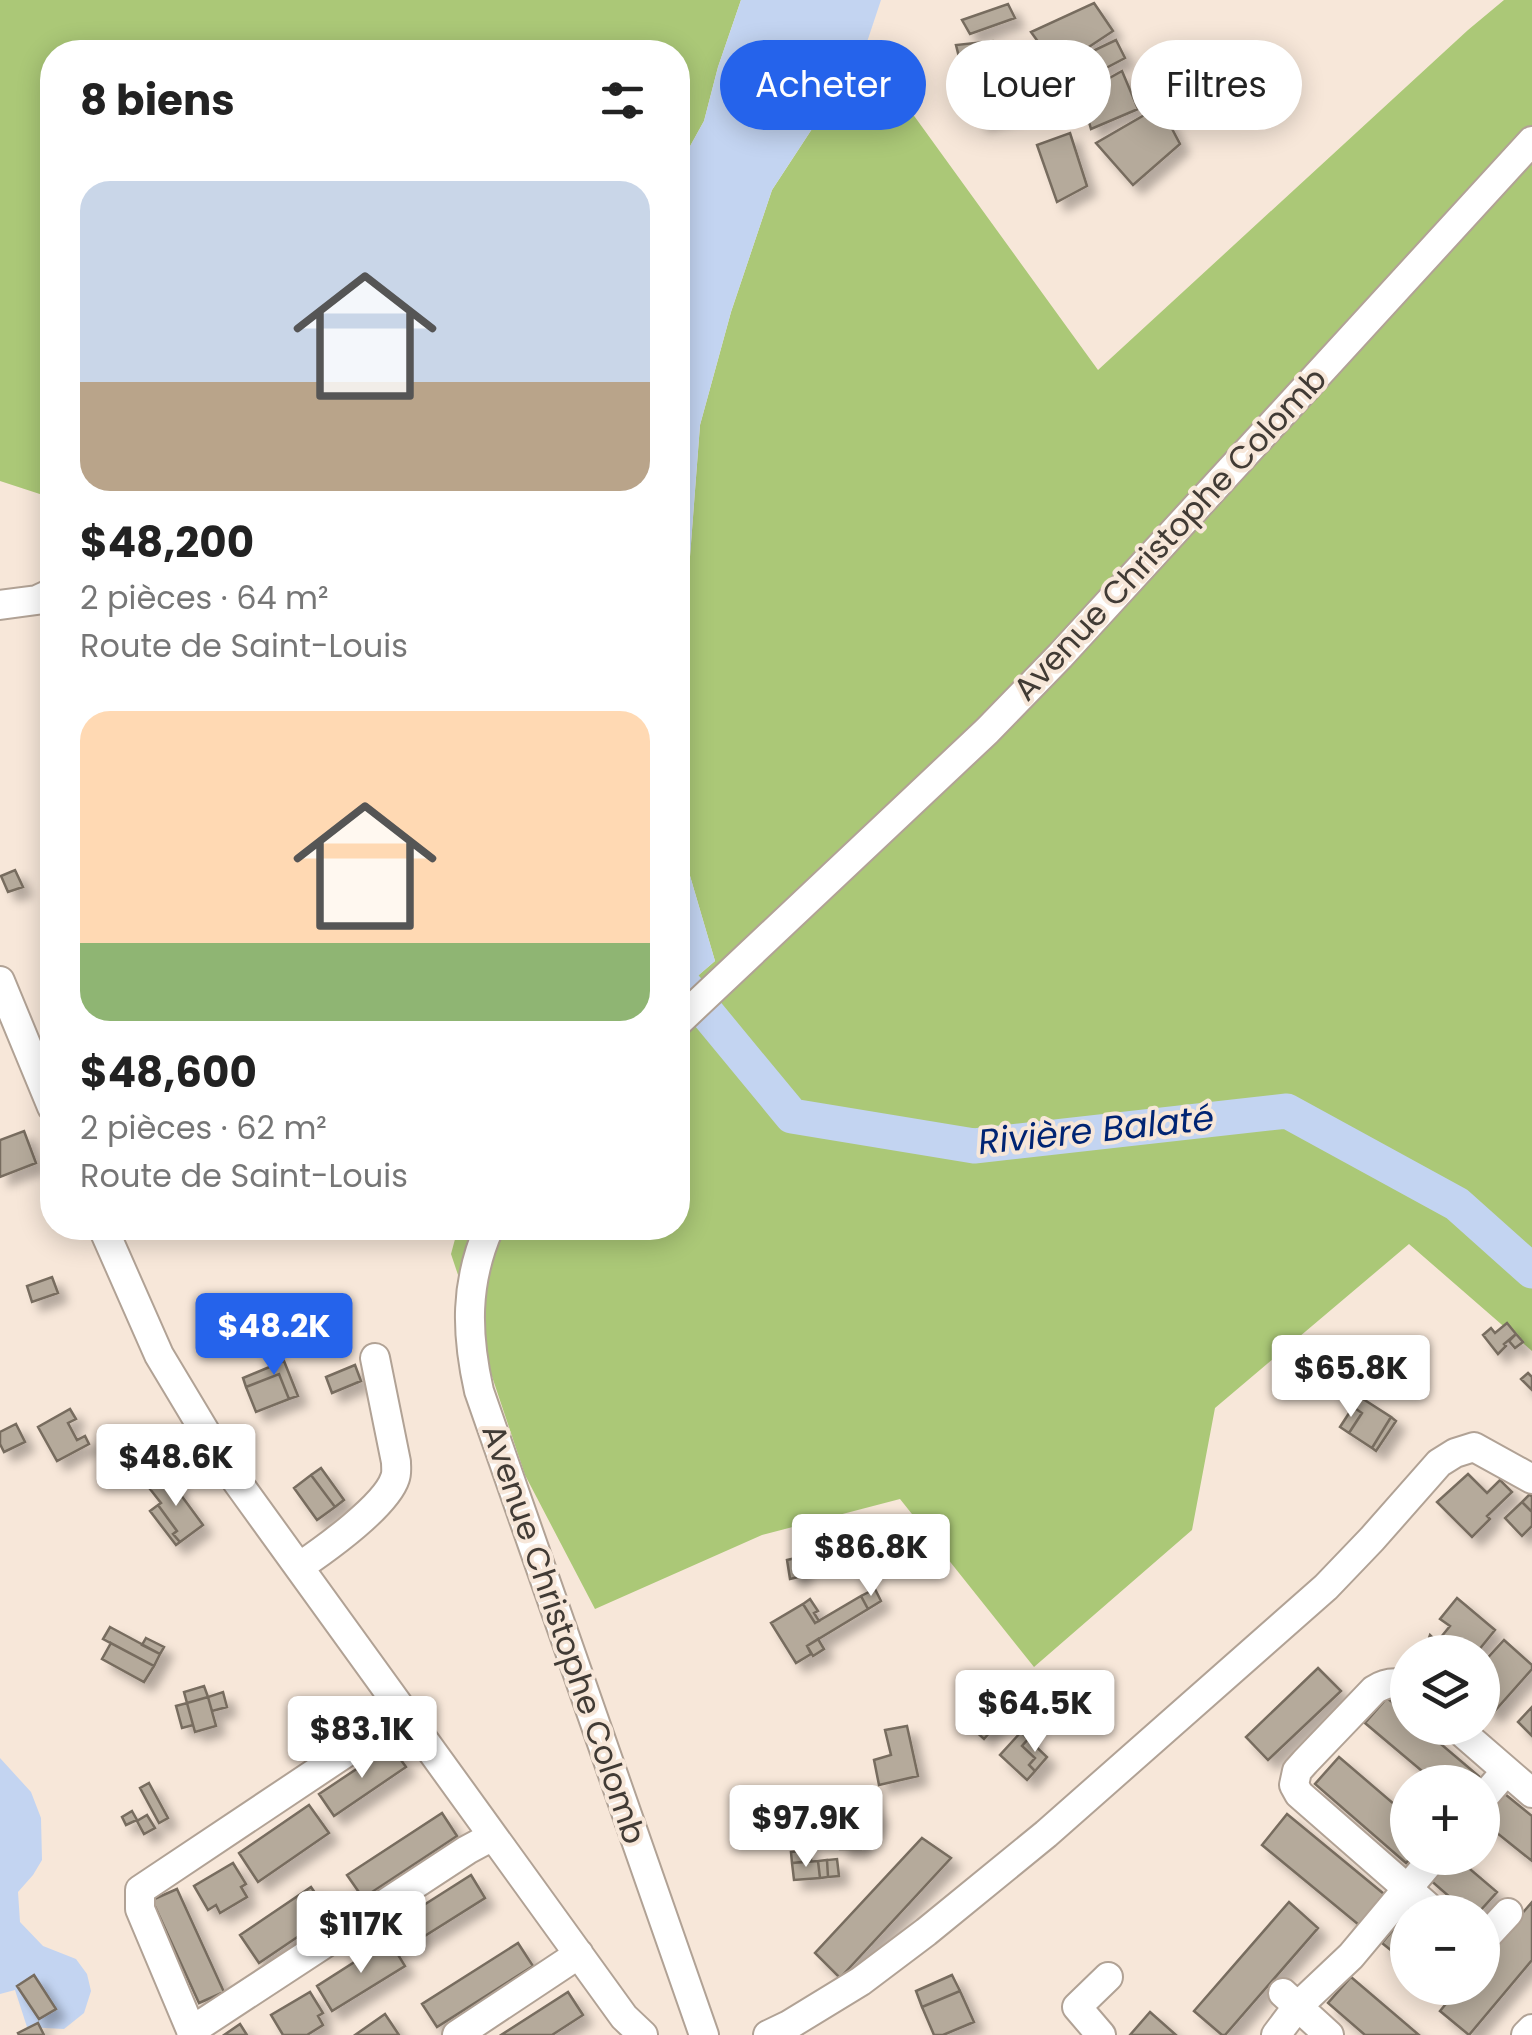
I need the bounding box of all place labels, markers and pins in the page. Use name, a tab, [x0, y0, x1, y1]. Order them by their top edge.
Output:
pin: $48.2K	[193, 1293, 355, 1378]
pin: $65.8K	[1270, 1335, 1432, 1420]
pin: $48.6K	[95, 1424, 257, 1509]
pin: $86.8K	[790, 1514, 952, 1599]
pin: $64.5K	[954, 1670, 1116, 1755]
pin: $83.1K	[281, 1696, 443, 1781]
pin: $97.9K	[725, 1785, 887, 1870]
pin: $117K	[291, 1891, 431, 1976]

